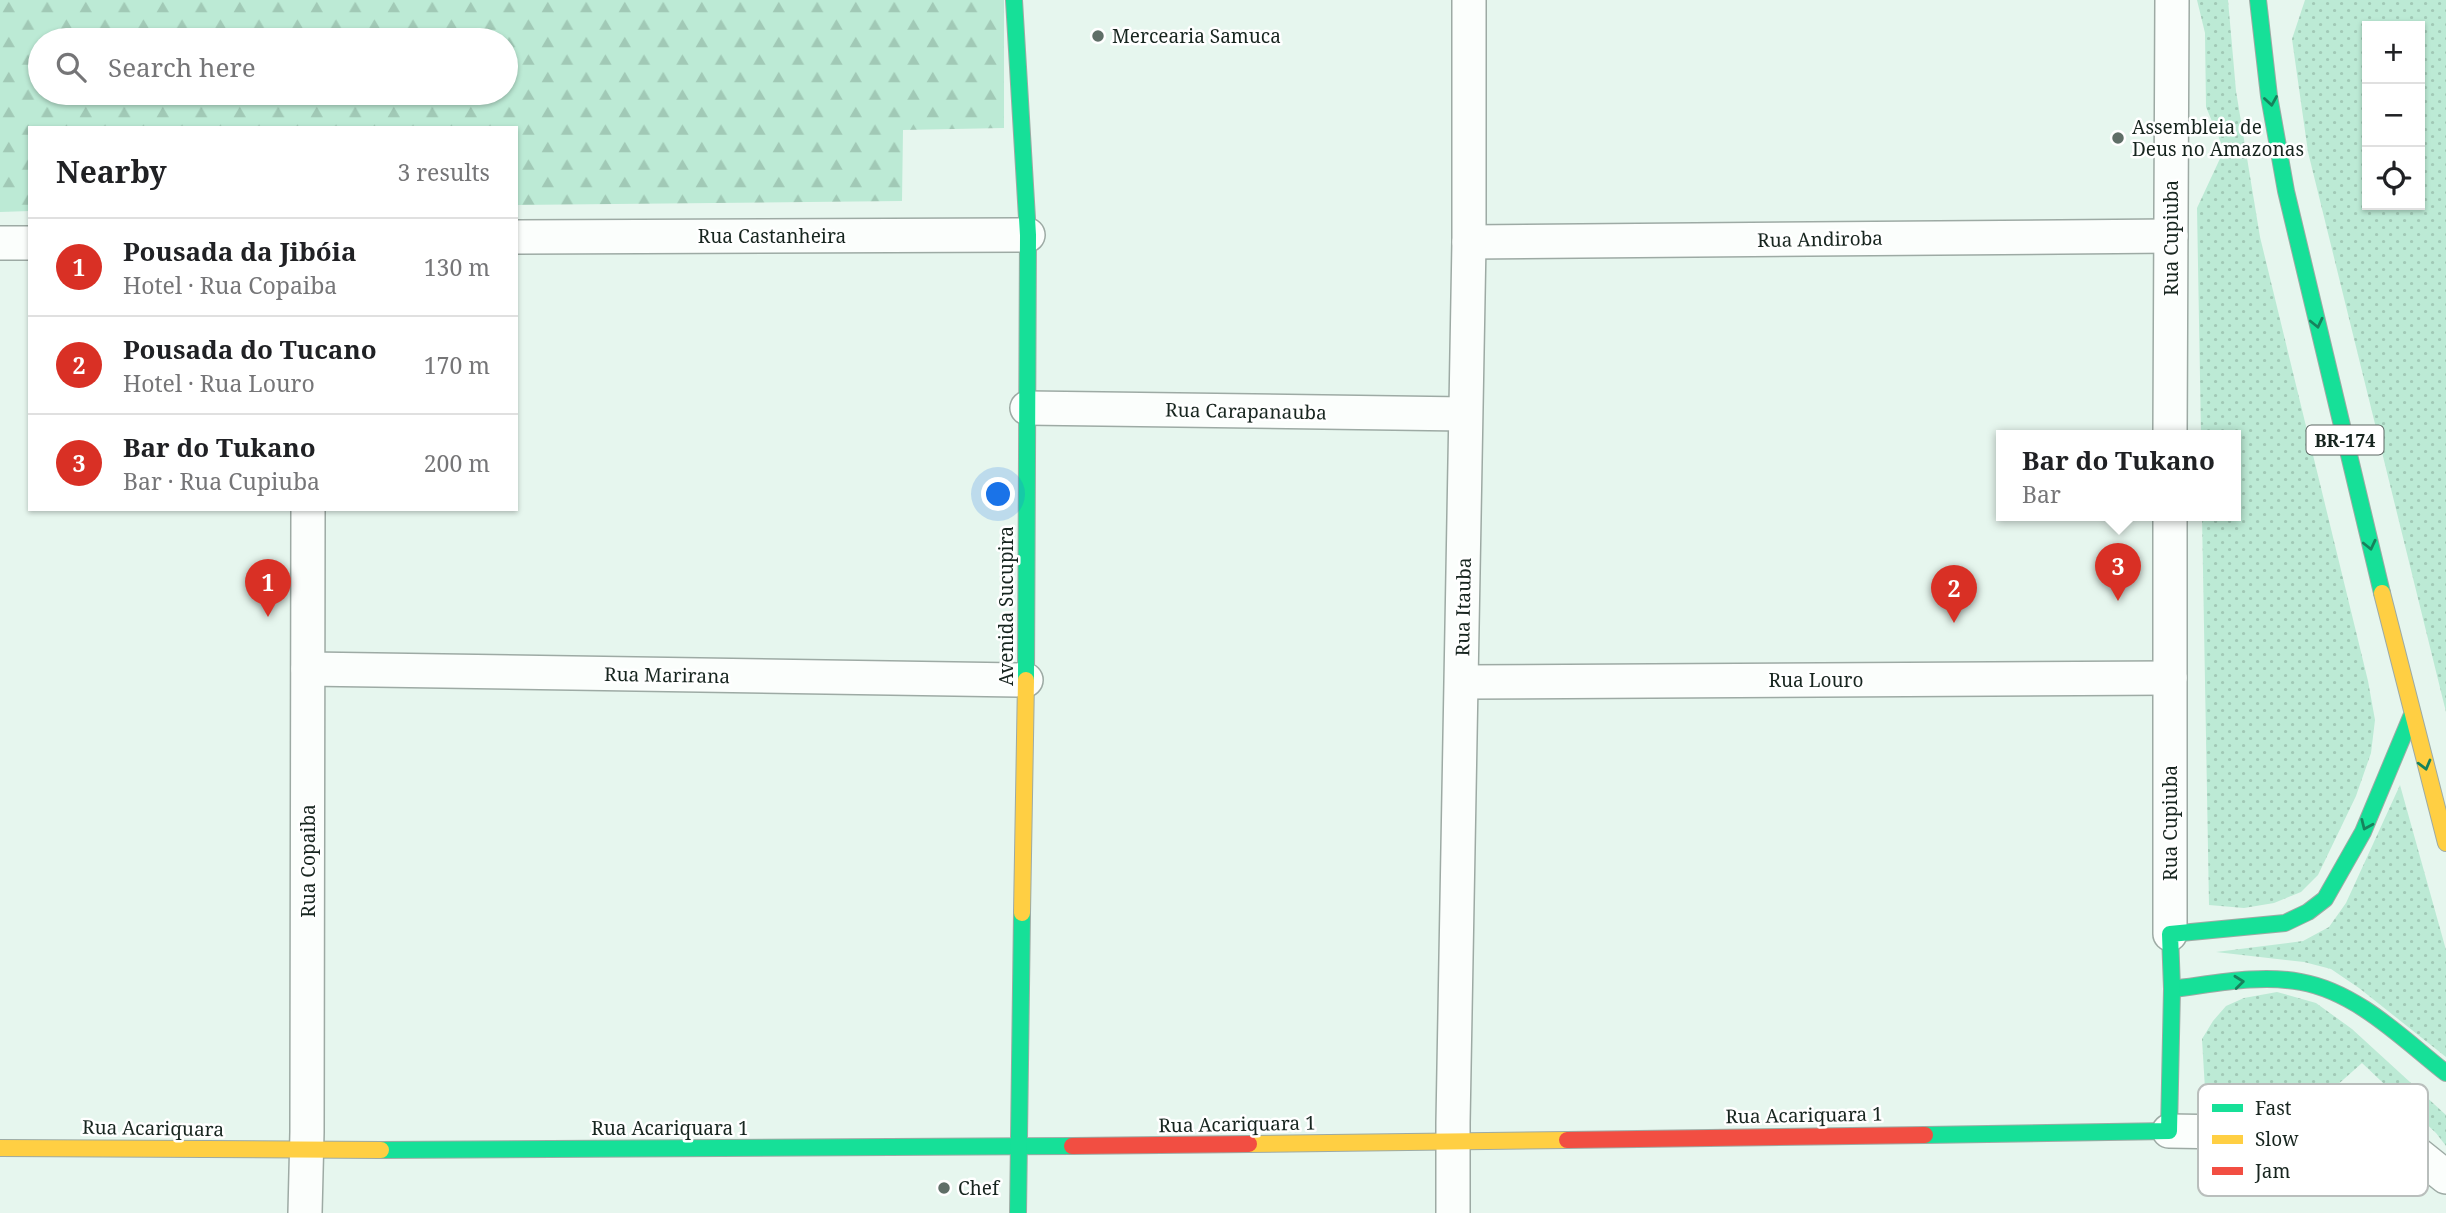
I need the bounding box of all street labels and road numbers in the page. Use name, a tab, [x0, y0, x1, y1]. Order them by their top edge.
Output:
street label: Rua Cupiuba	[2158, 180, 2184, 296]
street label: Rua Castanheira	[698, 223, 846, 249]
street label: Rua Andiroba	[1757, 225, 1883, 253]
street label: Rua Carapanauba	[1165, 397, 1327, 425]
road number: BR-174	[2306, 426, 2384, 454]
street label: Avenida Sucupira	[993, 526, 1019, 686]
street label: Rua Itauba	[1449, 557, 1477, 657]
street label: Rua Marirana	[604, 661, 730, 689]
street label: Rua Louro	[1769, 667, 1863, 693]
street label: Rua Cupiuba	[2157, 765, 2183, 881]
street label: Rua Copaiba	[295, 804, 321, 918]
street label: Rua Acariquara 1	[1725, 1101, 1883, 1129]
street label: Rua Acariquara 1	[1158, 1110, 1316, 1138]
street label: Rua Acariquara	[82, 1114, 224, 1142]
street label: Rua Acariquara 1	[591, 1115, 749, 1141]

